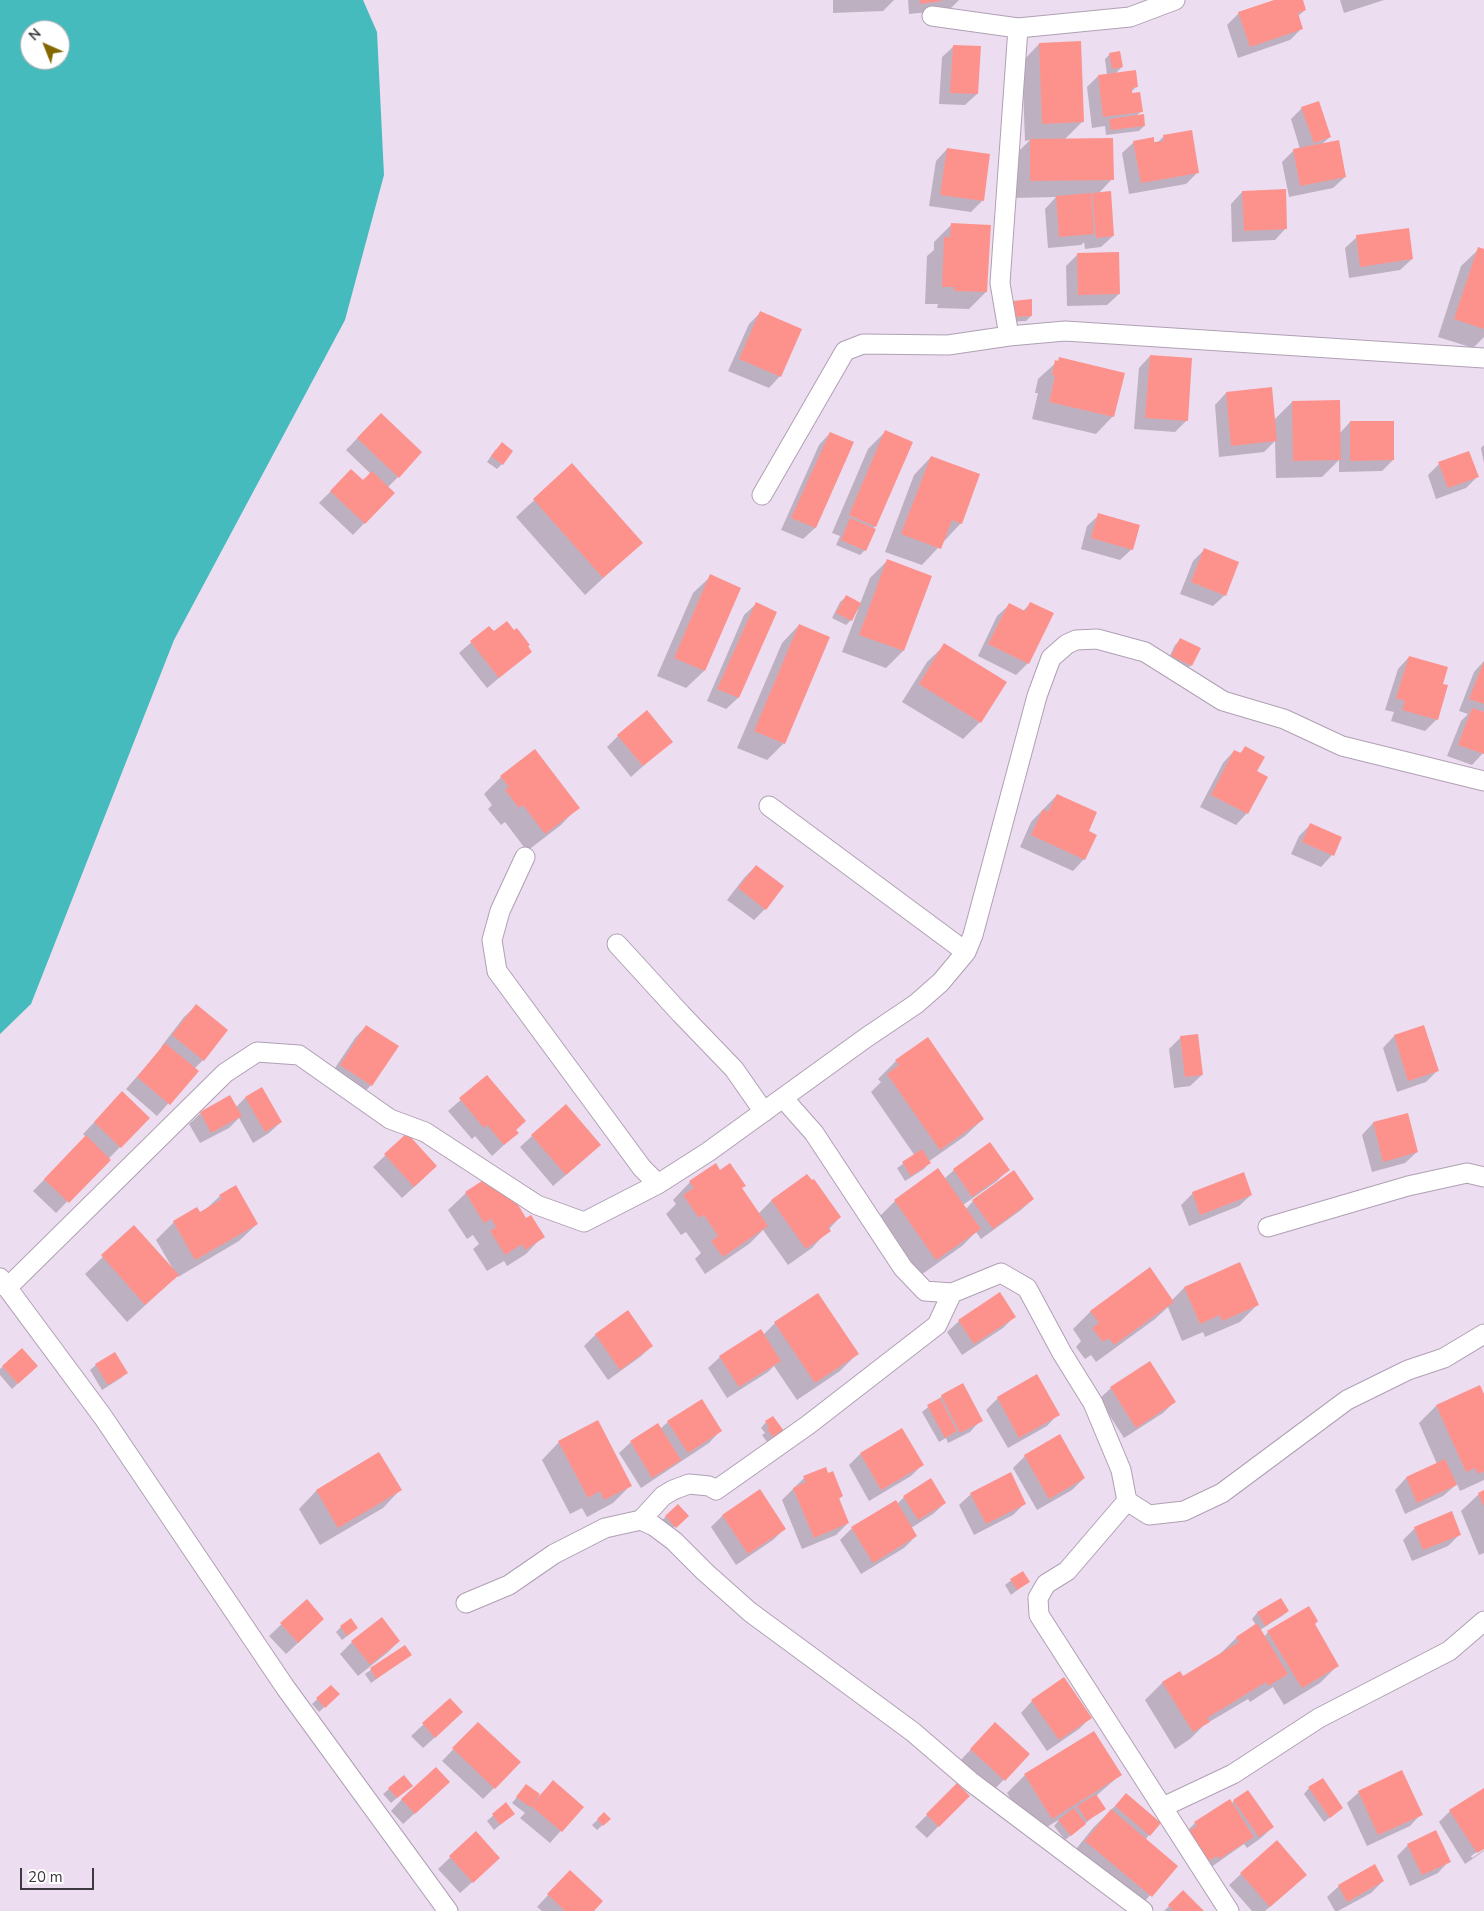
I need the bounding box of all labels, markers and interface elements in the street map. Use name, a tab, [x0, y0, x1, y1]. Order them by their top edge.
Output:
north arrow	[20, 20, 70, 70]
text: N	[25, 24, 45, 45]
scale bar	[22, 1858, 96, 1890]
text: 20 m	[28, 1867, 63, 1887]

